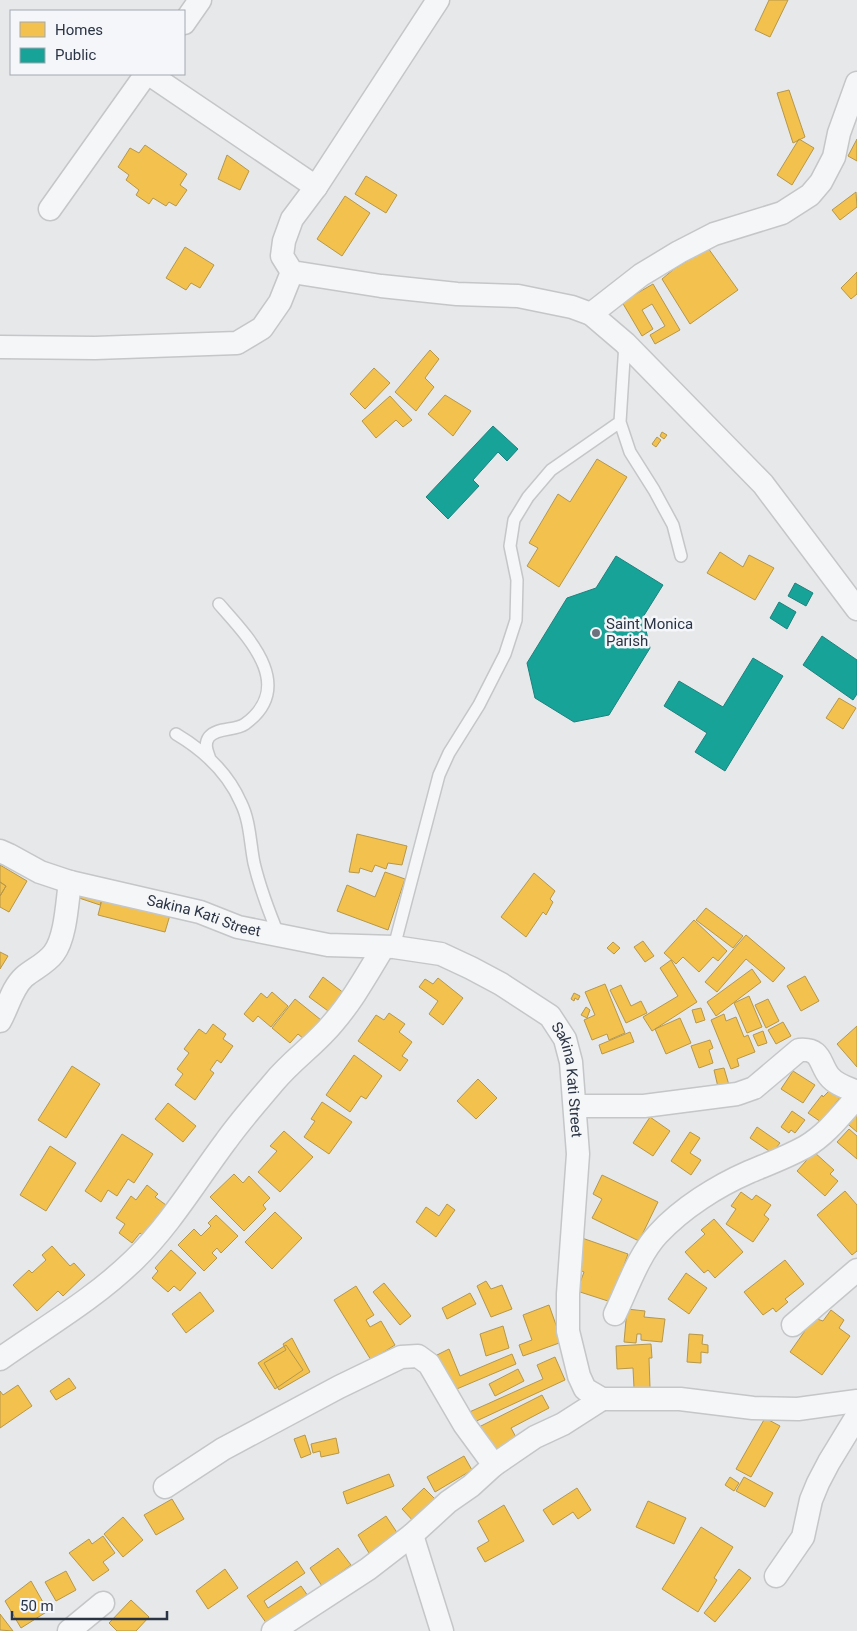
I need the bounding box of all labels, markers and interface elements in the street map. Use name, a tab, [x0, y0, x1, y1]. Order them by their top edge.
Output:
legend	[10, 10, 185, 75]
text: Homes	[55, 21, 103, 39]
text: Public	[55, 46, 96, 64]
place label: Saint Monica Parish	[606, 615, 693, 650]
marker: Saint Monica Parish	[590, 627, 602, 639]
street label: Sakina Kati Street	[145, 891, 262, 940]
street label: Sakina Kati Street	[547, 1019, 586, 1138]
scale bar	[12, 1588, 168, 1620]
text: 50 m	[20, 1597, 54, 1615]

